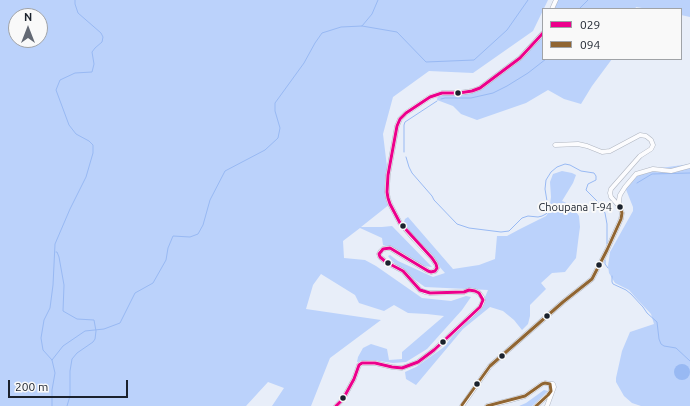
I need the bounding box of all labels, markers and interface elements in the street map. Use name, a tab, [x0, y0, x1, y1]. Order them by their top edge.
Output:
north arrow	[8, 8, 48, 48]
legend	[542, 8, 682, 60]
text: N	[24, 11, 32, 23]
text: 029	[580, 18, 600, 31]
text: 094	[580, 38, 600, 51]
unlabelled marker	[453, 88, 463, 98]
place label: Choupana T-94	[538, 200, 612, 214]
marker: Choupana T-94	[615, 202, 625, 212]
unlabelled marker	[398, 221, 408, 231]
unlabelled marker	[383, 258, 393, 268]
unlabelled marker	[594, 260, 604, 270]
unlabelled marker	[542, 311, 552, 321]
unlabelled marker	[438, 337, 448, 347]
unlabelled marker	[497, 351, 507, 361]
scale bar	[10, 372, 130, 398]
unlabelled marker	[472, 379, 482, 389]
text: 200 m	[15, 380, 48, 393]
unlabelled marker	[338, 393, 348, 403]

